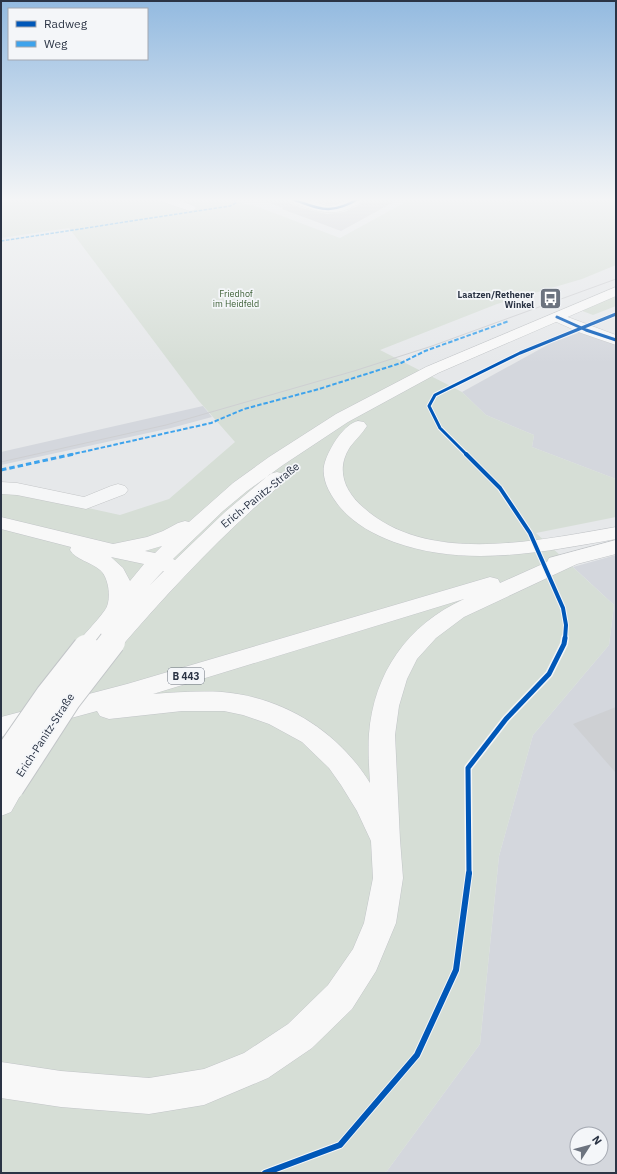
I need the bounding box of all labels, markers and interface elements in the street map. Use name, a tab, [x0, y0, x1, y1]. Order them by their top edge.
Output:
legend	[8, 8, 148, 60]
text: Radweg	[44, 16, 88, 31]
text: Weg	[44, 36, 68, 51]
bus stop icon: Laatzen/Rethener Winkel	[537, 286, 563, 312]
park label: Friedhof im Heidfeld	[213, 288, 259, 309]
place label: Laatzen/Rethener Winkel	[458, 289, 534, 310]
street label: Erich-Panitz-Straße	[218, 459, 302, 531]
road number: B 443	[168, 668, 204, 684]
street label: Erich-Panitz-Straße	[13, 691, 77, 779]
north arrow	[569, 1126, 609, 1166]
text: N	[589, 1133, 605, 1147]

